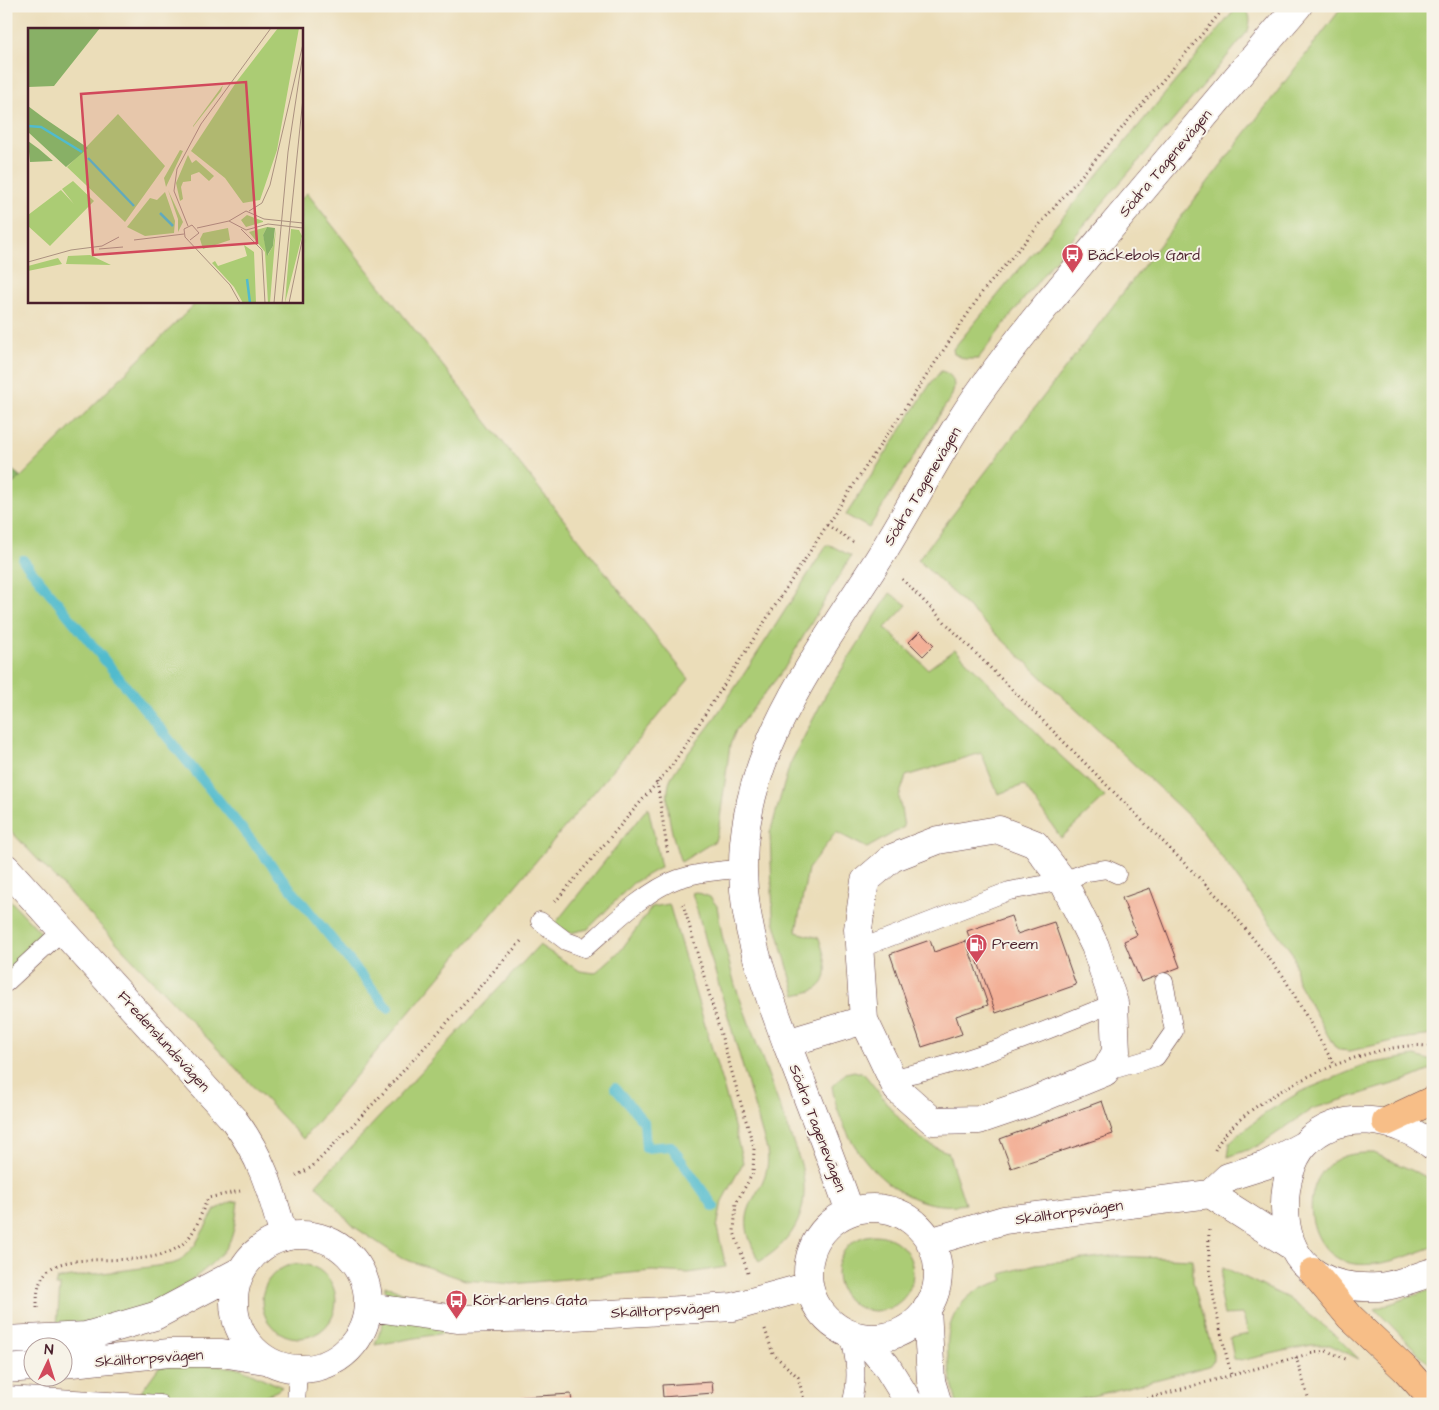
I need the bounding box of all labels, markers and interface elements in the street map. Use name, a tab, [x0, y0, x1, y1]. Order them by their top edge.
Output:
inset map	[28, 28, 302, 302]
street label: Södra Tagenevägen	[1114, 105, 1218, 222]
bus stop icon: Bäckebols Gård	[1060, 243, 1084, 274]
place label: Bäckebols Gård	[1088, 245, 1200, 266]
street label: Södra Tagenevägen	[879, 423, 967, 550]
fuel station icon: Preem	[964, 932, 988, 963]
place label: Preem	[992, 934, 1038, 955]
street label: Fredenslundsvägen	[112, 986, 215, 1097]
street label: Södra Tagenevägen	[783, 1061, 852, 1196]
street label: Skälltorpsvägen	[1014, 1194, 1125, 1231]
bus stop icon: Körkarlens Gata	[445, 1288, 469, 1319]
place label: Körkarlens Gata	[473, 1290, 588, 1311]
street label: Skälltorpsvägen	[610, 1297, 720, 1325]
north arrow	[22, 1338, 72, 1388]
text: N	[44, 1340, 54, 1360]
street label: Skälltorpsvägen	[94, 1344, 205, 1374]

